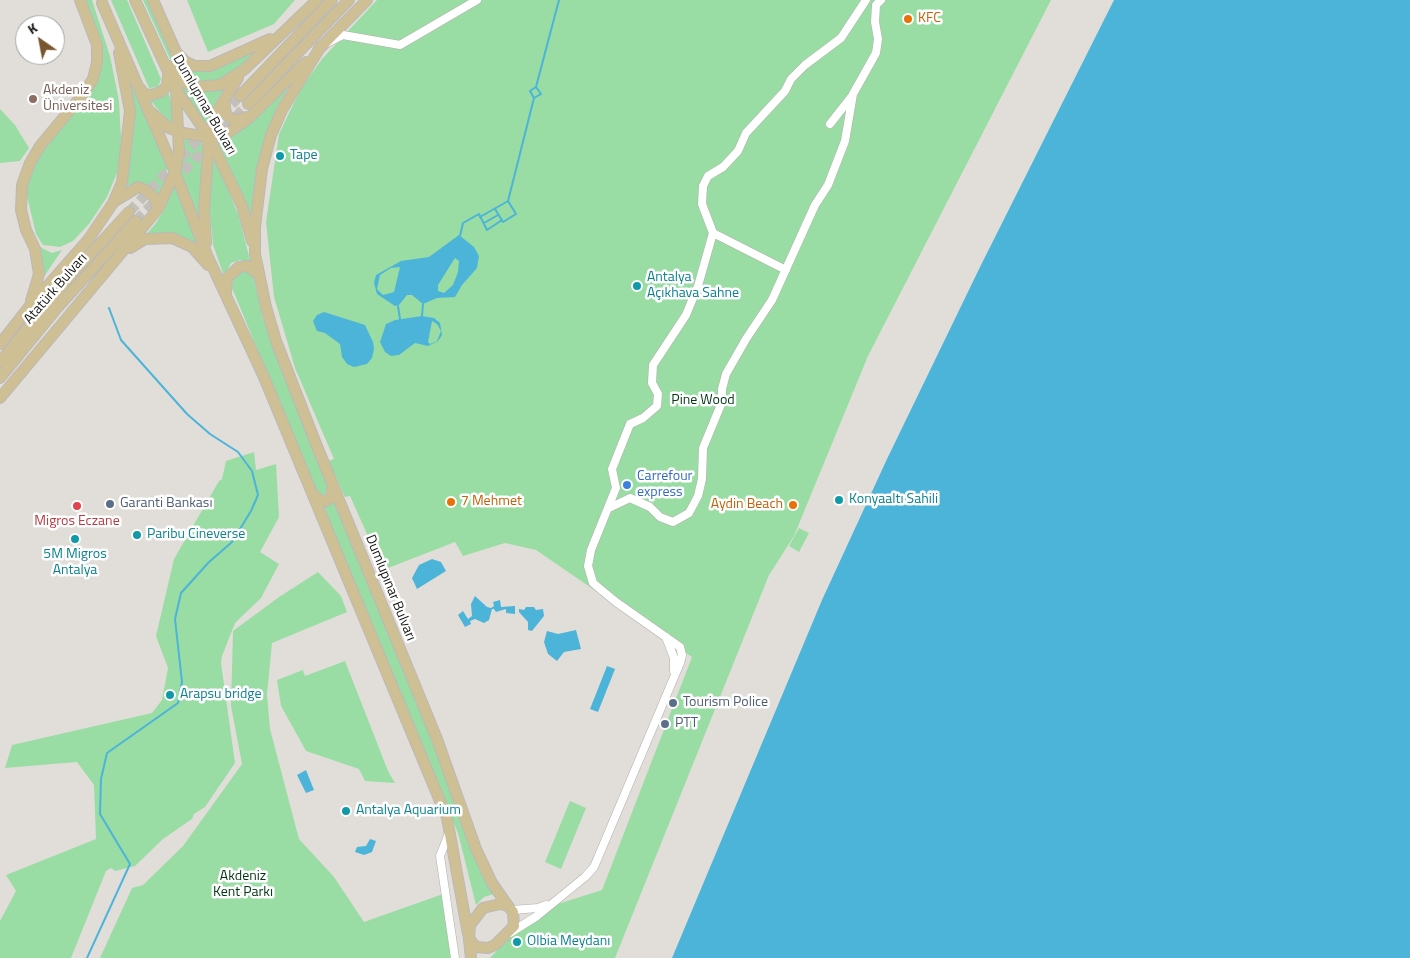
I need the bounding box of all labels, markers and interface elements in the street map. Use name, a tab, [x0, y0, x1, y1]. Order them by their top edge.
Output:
place label: KFC	[918, 11, 941, 27]
marker: KFC	[902, 13, 914, 25]
north arrow	[15, 15, 65, 65]
text: K	[23, 17, 41, 39]
street label: Dumlupınar Bulvarı	[169, 52, 239, 158]
place label: Akdeniz Üniversitesi	[43, 83, 112, 115]
marker: Akdeniz Üniversitesi	[27, 93, 39, 105]
place label: Tape	[290, 148, 318, 164]
marker: Tape	[274, 150, 286, 162]
street label: Atatürk Bulvarı	[21, 250, 91, 328]
place label: Antalya Açıkhava Sahne	[647, 270, 739, 302]
marker: Antalya Açıkhava Sahne	[631, 280, 643, 292]
park label: Pine Wood	[671, 393, 735, 409]
place label: Carrefour express	[637, 469, 692, 502]
marker: Carrefour express	[621, 479, 633, 491]
place label: Konyaaltı Sahili	[849, 492, 938, 508]
place label: 7 Mehmet	[461, 494, 522, 510]
marker: Konyaaltı Sahili	[833, 494, 845, 506]
place label: Garanti Bankası	[120, 496, 212, 512]
marker: 7 Mehmet	[445, 496, 457, 508]
place label: Aydin Beach	[711, 497, 783, 513]
marker: Garanti Bankası	[104, 498, 116, 510]
marker: Aydin Beach	[787, 499, 799, 511]
marker: Migros Eczane	[71, 500, 83, 512]
place label: Migros Eczane	[34, 514, 120, 530]
place label: Paribu Cineverse	[147, 527, 245, 543]
marker: Paribu Cineverse	[131, 529, 143, 541]
marker: 5M Migros Antalya	[69, 533, 81, 545]
street label: Dumlupınar Bulvarı	[361, 533, 419, 643]
place label: 5M Migros Antalya	[43, 547, 107, 580]
place label: Arapsu bridge	[180, 687, 262, 703]
marker: Arapsu bridge	[164, 689, 176, 701]
place label: Tourism Police	[683, 695, 768, 711]
marker: Tourism Police	[667, 697, 679, 709]
place label: PTT	[675, 716, 698, 732]
marker: PTT	[659, 718, 671, 730]
place label: Antalya Aquarium	[356, 803, 461, 819]
marker: Antalya Aquarium	[340, 805, 352, 817]
park label: Akdeniz Kent Parkı	[213, 869, 273, 902]
place label: Olbia Meydanı	[527, 934, 610, 950]
marker: Olbia Meydanı	[511, 936, 523, 948]

